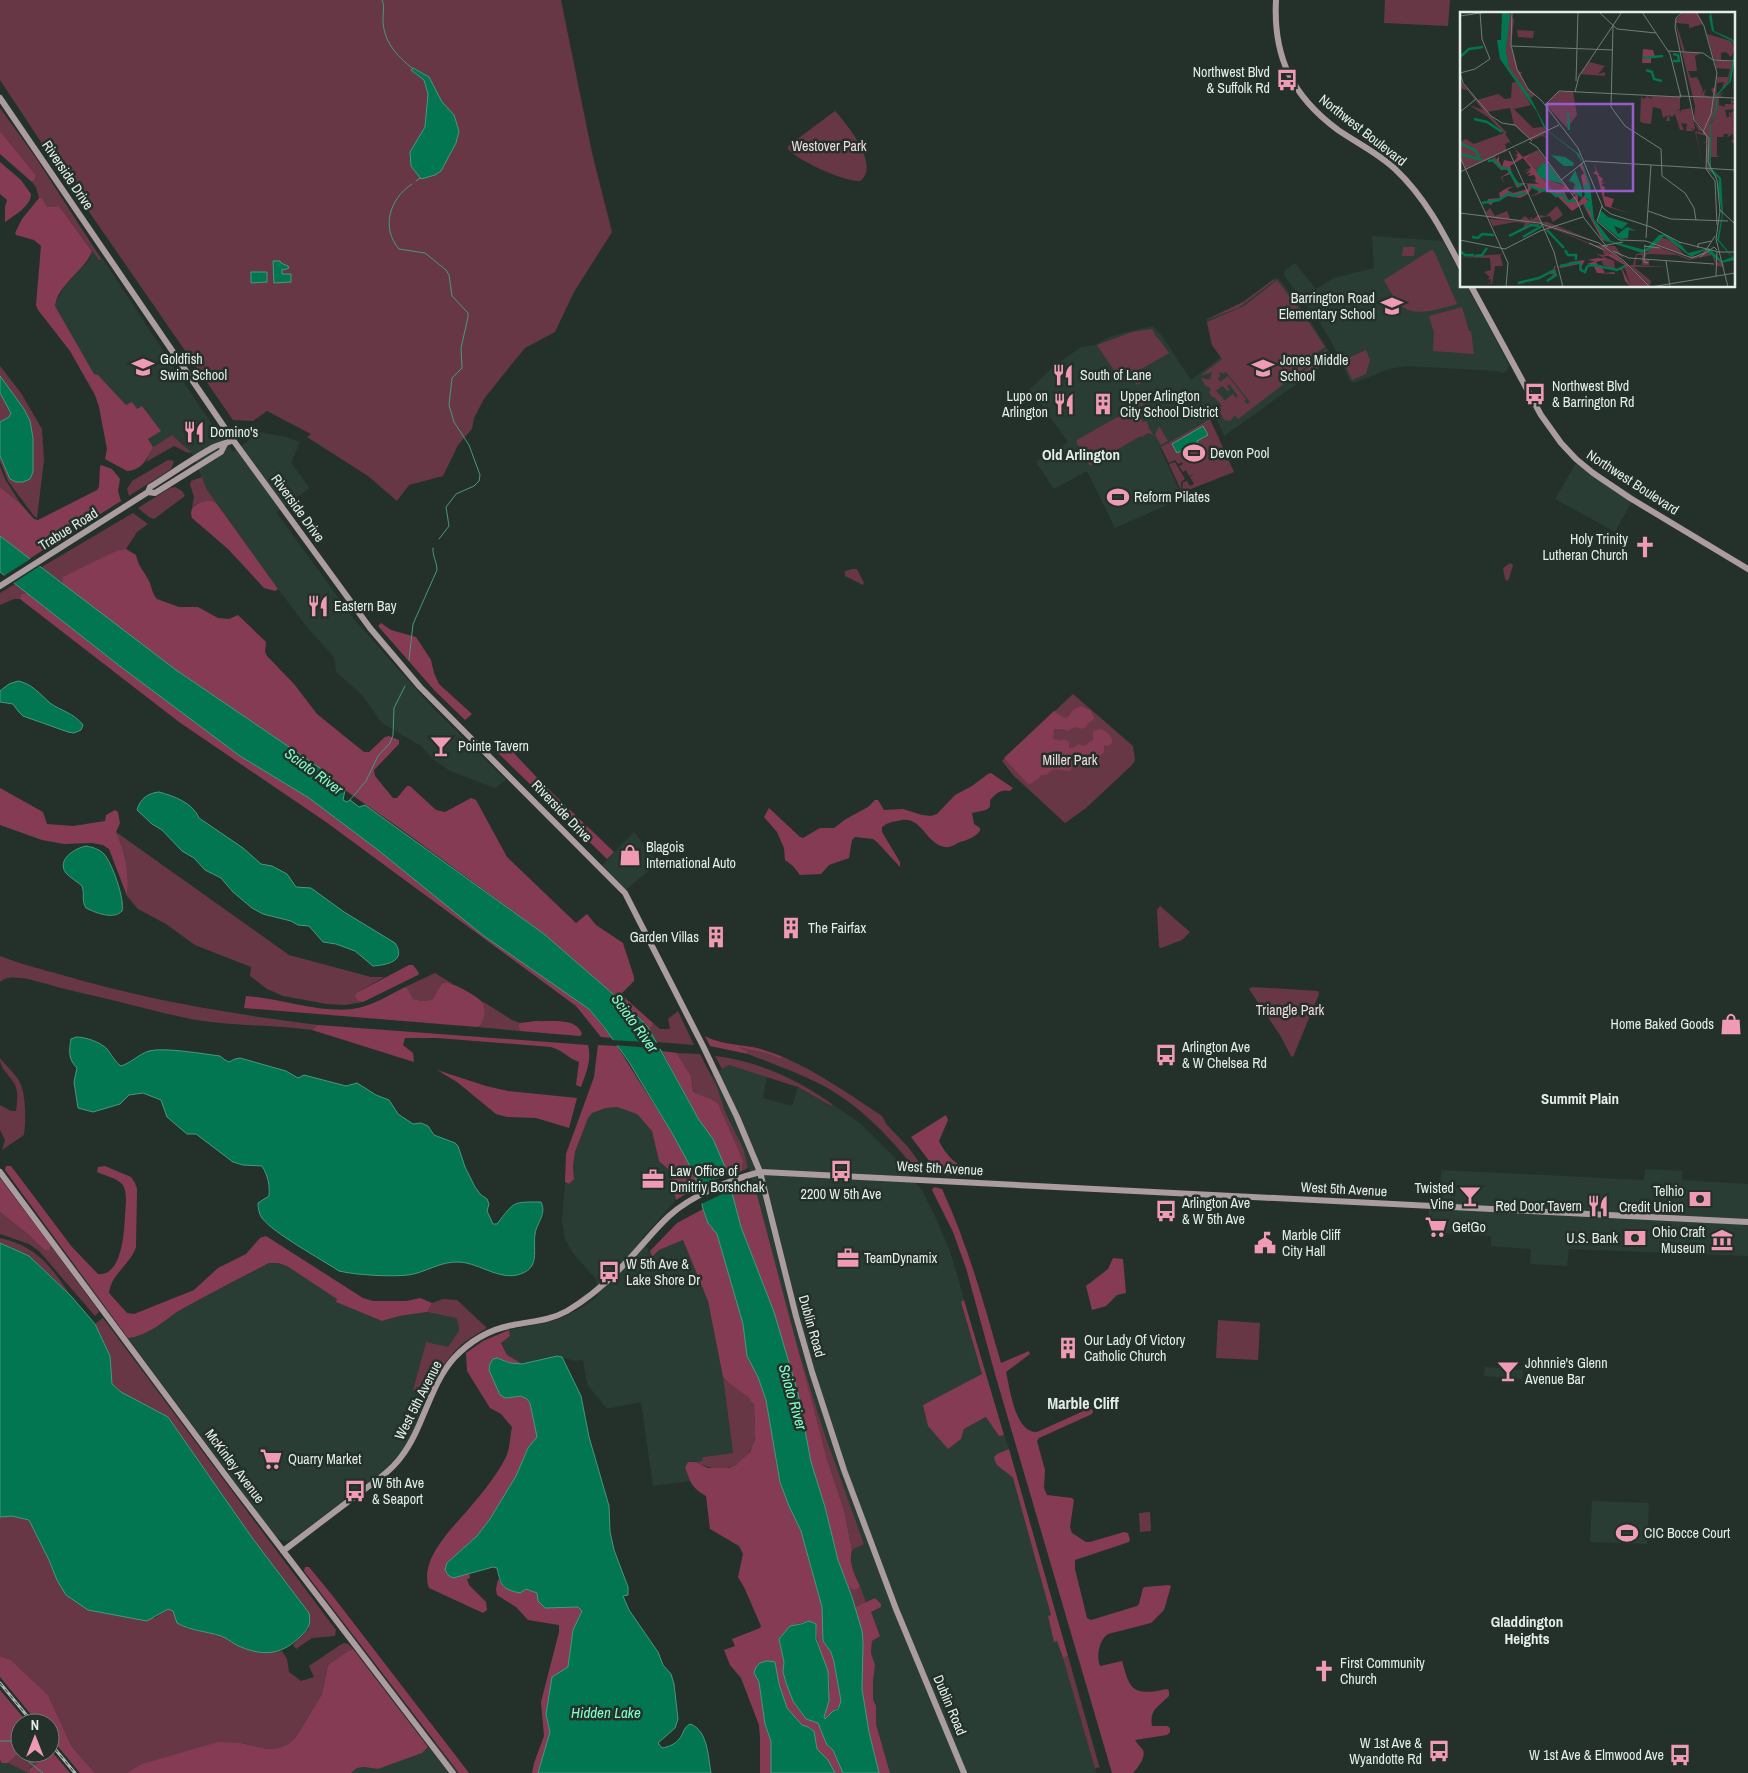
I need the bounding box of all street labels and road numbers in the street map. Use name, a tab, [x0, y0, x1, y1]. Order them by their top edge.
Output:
street label: Northwest Boulevard	[1315, 90, 1411, 170]
street label: Riverside Drive	[38, 137, 98, 213]
street label: Northwest Boulevard	[1583, 445, 1683, 519]
street label: Riverside Drive	[267, 470, 329, 546]
street label: Trabue Road	[35, 504, 101, 554]
street label: Riverside Drive	[528, 776, 596, 846]
street label: West 5th Avenue	[896, 1157, 984, 1179]
street label: West 5th Avenue	[1300, 1178, 1388, 1200]
street label: Dublin Road	[795, 1293, 829, 1359]
street label: West 5th Avenue	[390, 1357, 446, 1443]
street label: McKinley Avenue	[201, 1425, 269, 1507]
street label: Dublin Road	[929, 1672, 971, 1738]

